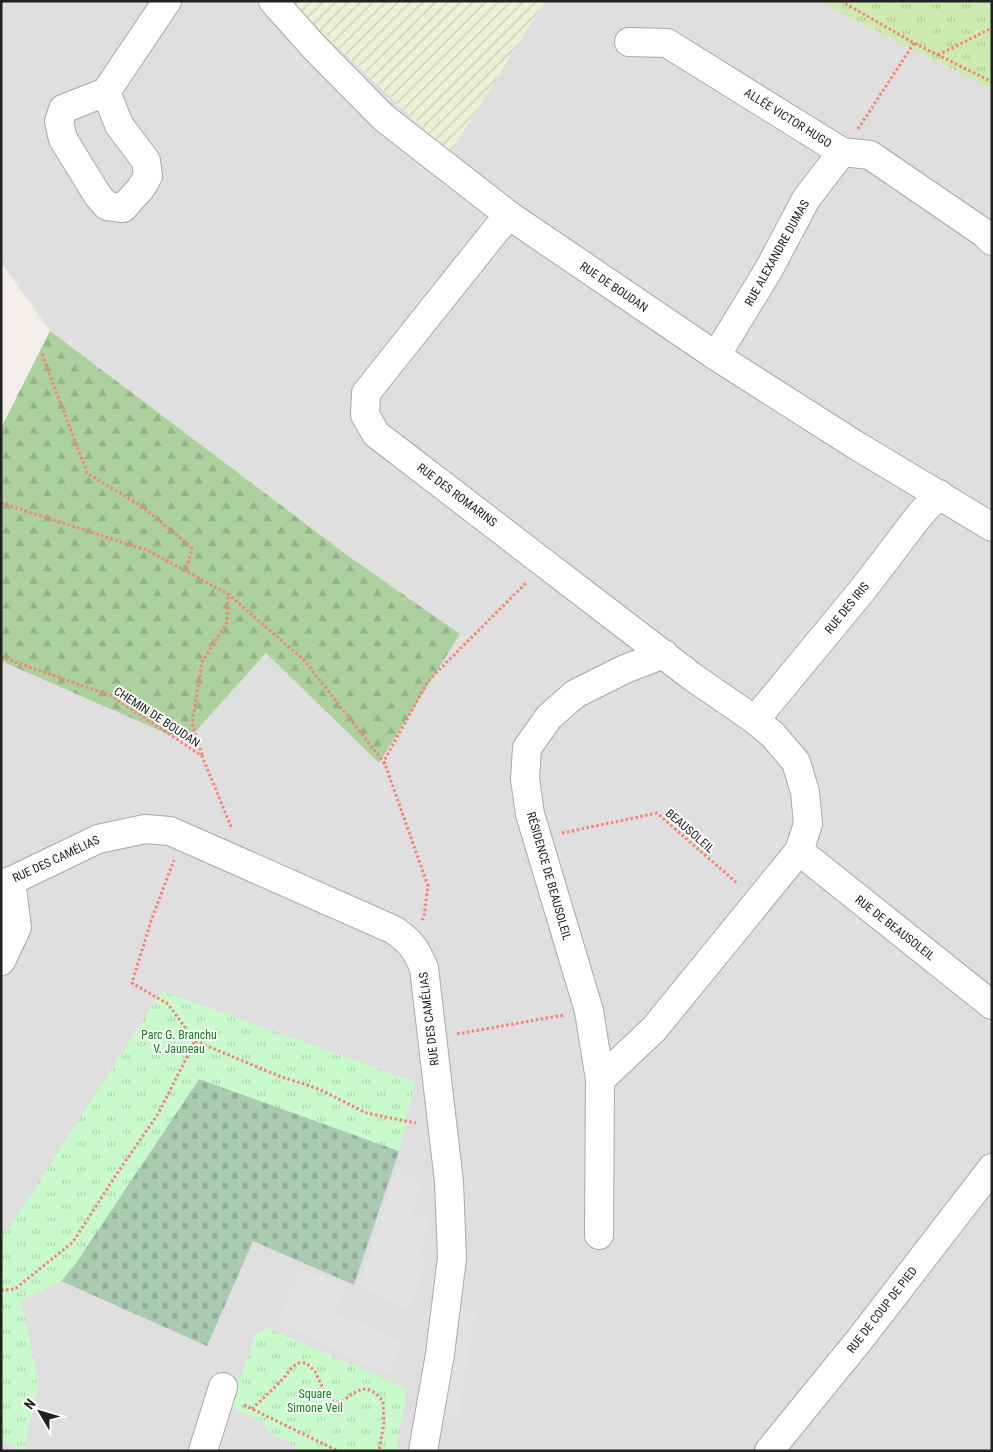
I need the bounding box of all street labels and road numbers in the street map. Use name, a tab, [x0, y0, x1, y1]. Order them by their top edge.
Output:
street label: ALLÉE VICTOR HUGO	[742, 85, 835, 151]
street label: RUE ALEXANDRE DUMAS	[742, 197, 812, 309]
street label: RUE DE BOUDAN	[577, 259, 651, 315]
street label: RUE DES ROMARINS	[414, 460, 500, 530]
street label: RUE DES IRIS	[822, 579, 872, 637]
street label: CHEMIN DE BOUDAN	[111, 684, 203, 750]
street label: BEAUSOLEIL	[663, 806, 717, 856]
street label: RÉSIDENCE DE BEAUSOLEIL	[524, 810, 575, 942]
street label: RUE DES CAMÉLIAS	[10, 832, 102, 885]
street label: RUE DE BEAUSOLEIL	[852, 893, 938, 964]
street label: RUE DES CAMÉLIAS	[415, 971, 442, 1067]
street label: RUE DE COUP DE PIED	[844, 1264, 920, 1356]

